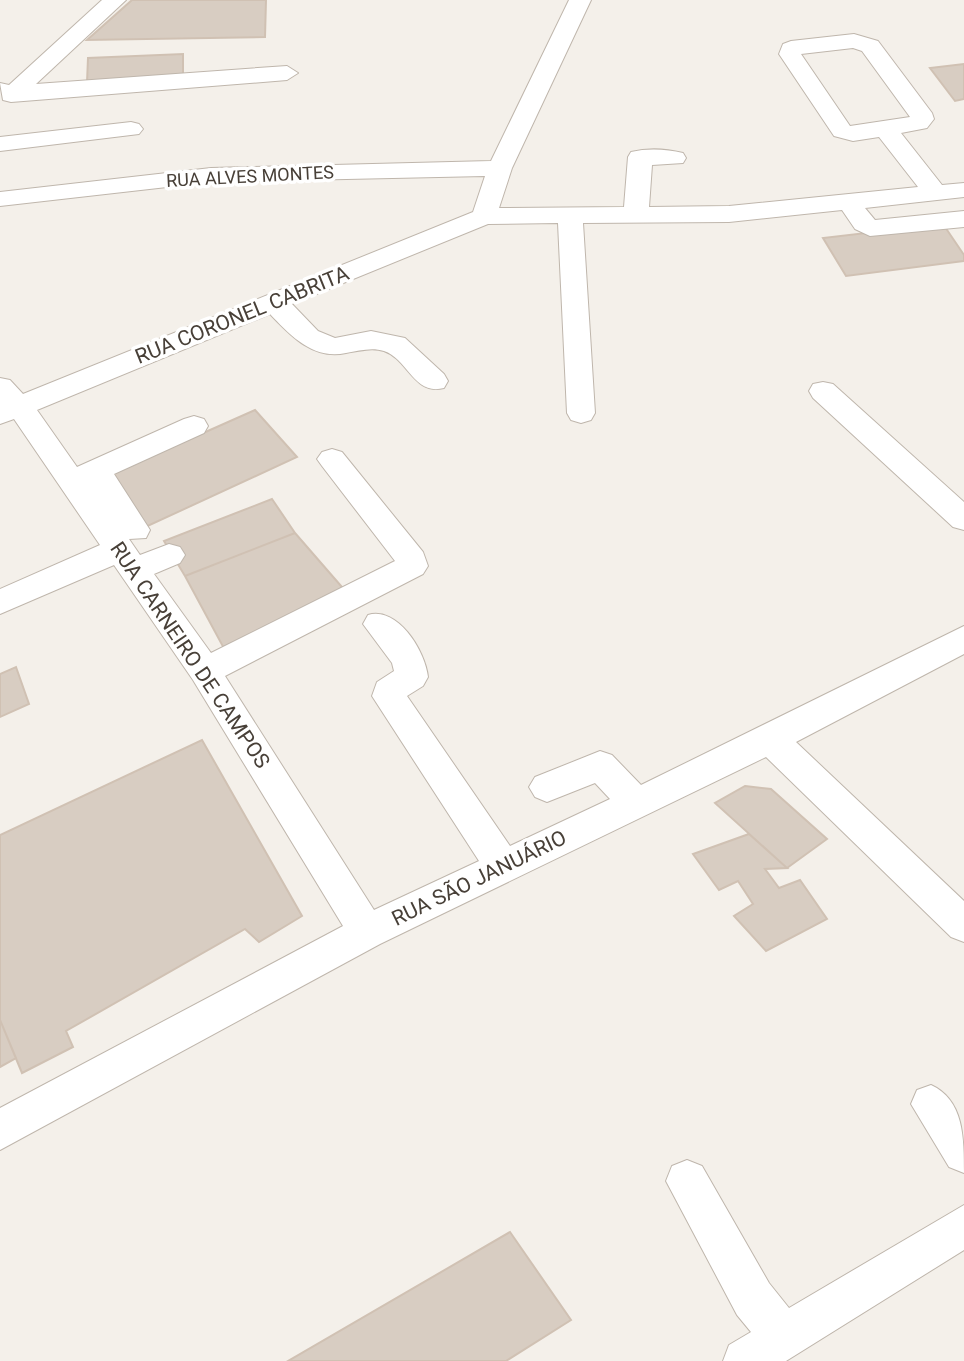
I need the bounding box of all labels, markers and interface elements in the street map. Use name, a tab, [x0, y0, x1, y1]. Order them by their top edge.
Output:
street label: RUA ALVES MONTES	[166, 161, 335, 191]
street label: RUA CORONEL CABRITA	[132, 261, 353, 369]
street label: RUA CARNEIRO DE CAMPOS	[105, 537, 275, 773]
street label: RUA SÃO JANUÁRIO	[388, 825, 570, 931]

